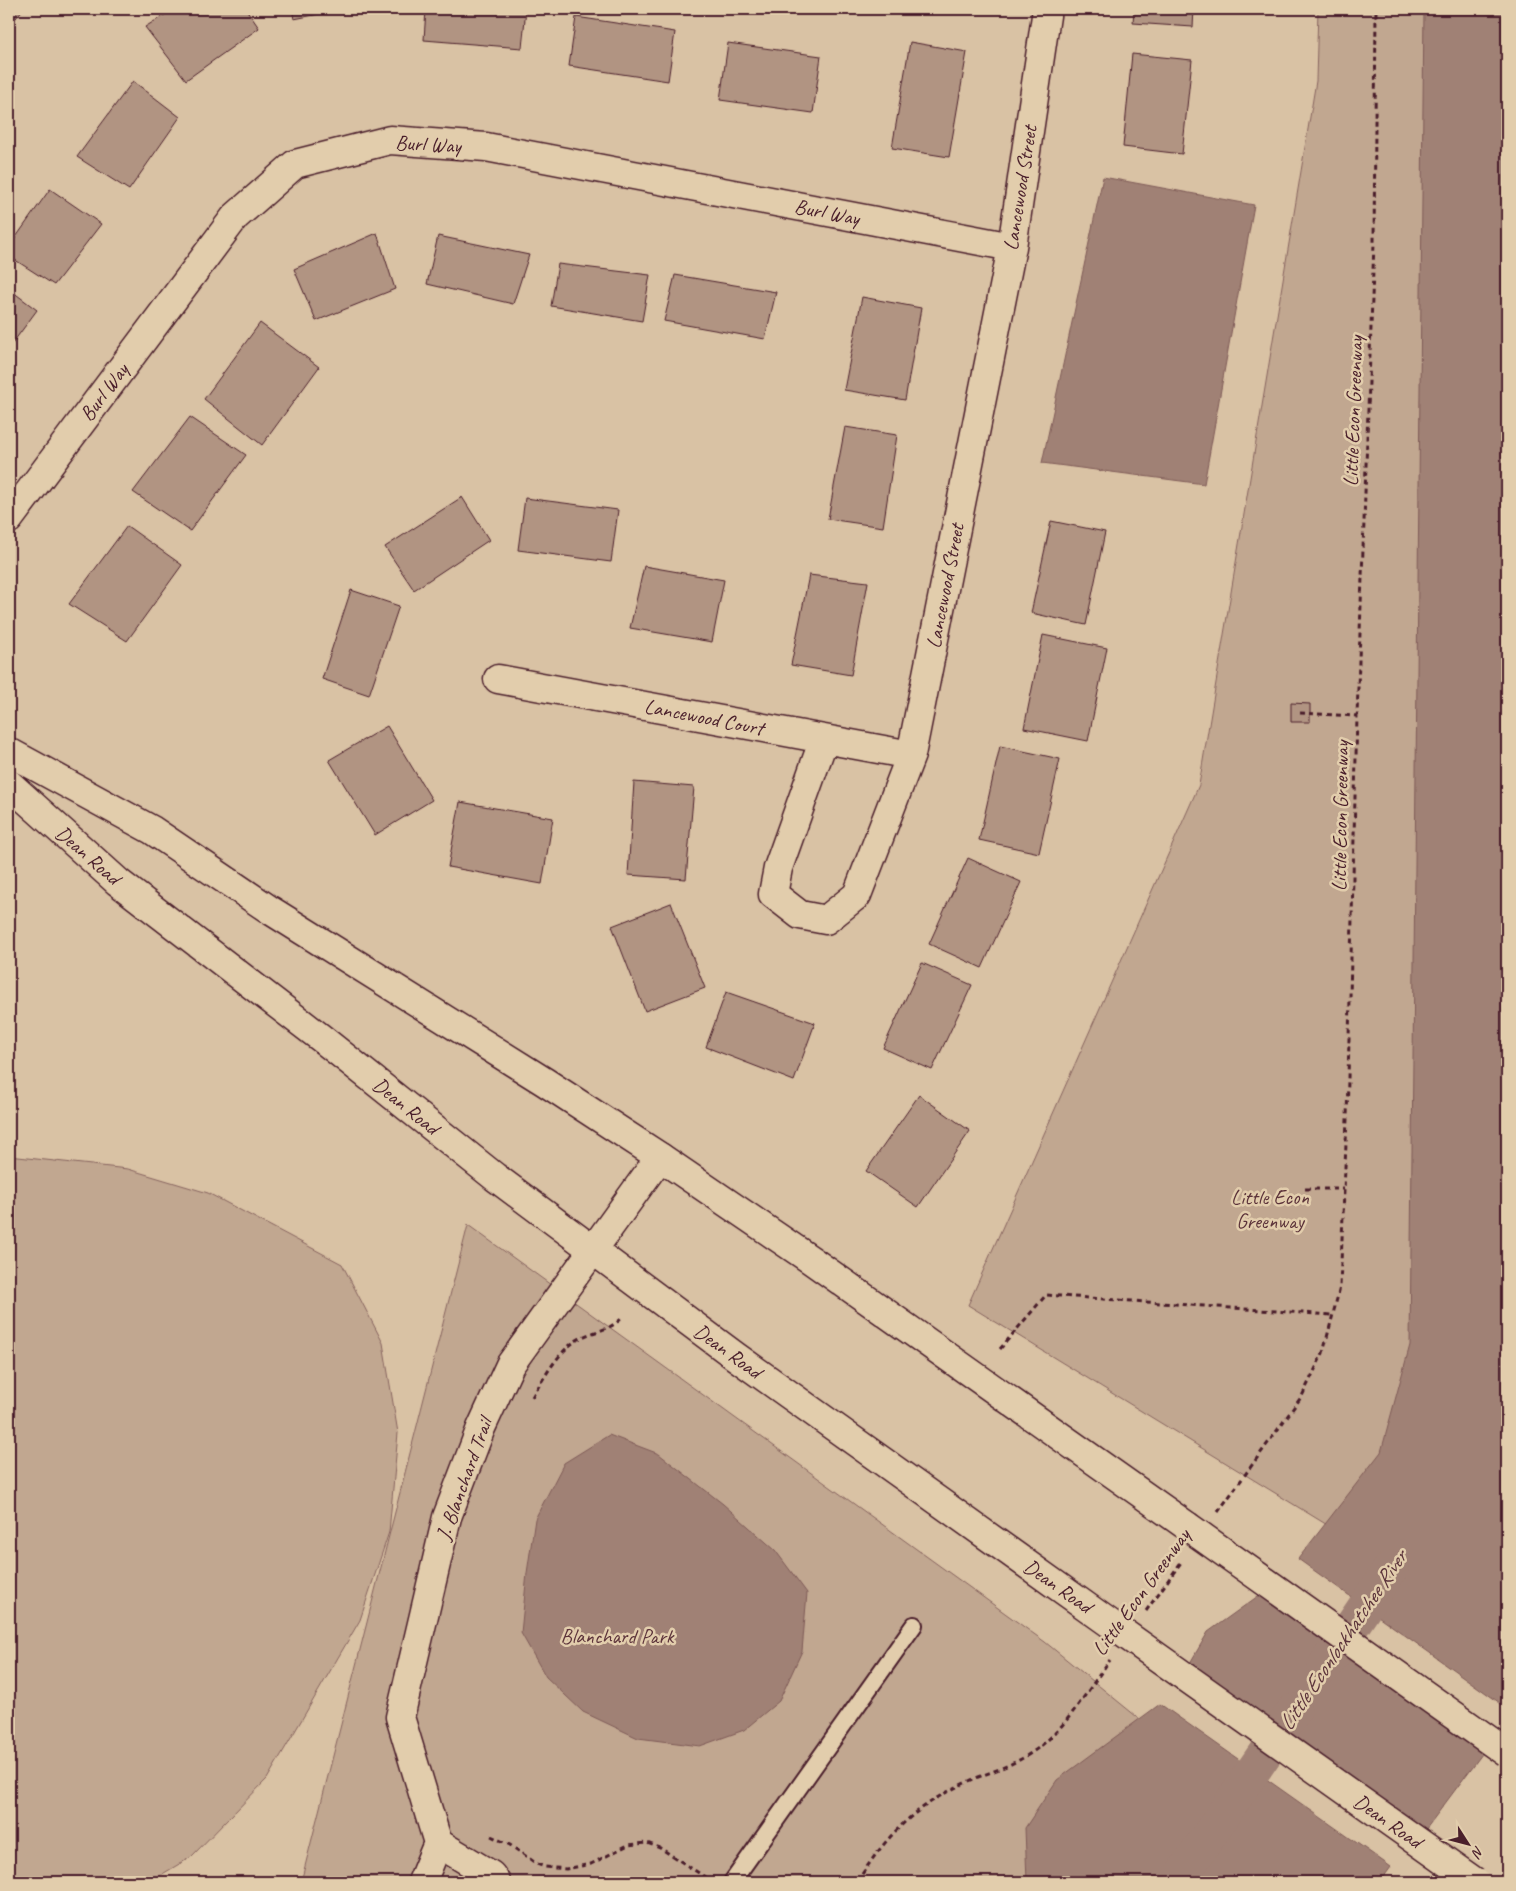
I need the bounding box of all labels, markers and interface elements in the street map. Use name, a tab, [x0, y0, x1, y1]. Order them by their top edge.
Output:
street label: Lancewood Street	[997, 122, 1043, 252]
street label: Burl Way	[395, 129, 463, 159]
street label: Burl Way	[792, 193, 863, 231]
street label: Little Econ Greenway	[1337, 334, 1369, 487]
street label: Burl Way	[74, 357, 135, 426]
street label: Lancewood Street	[920, 520, 970, 650]
street label: Lancewood Court	[642, 693, 769, 742]
street label: Little Econ Greenway	[1326, 739, 1354, 891]
street label: Dean Road	[50, 820, 129, 893]
street label: Dean Road	[368, 1072, 447, 1143]
park label: Little Econ Greenway	[1231, 1184, 1309, 1234]
street label: Dean Road	[689, 1318, 770, 1386]
street label: J. Blanchard Trail	[430, 1411, 499, 1544]
street label: Little Econ Greenway	[1086, 1522, 1197, 1661]
water label: Little Econlockhatchee River	[1272, 1543, 1415, 1736]
street label: Dean Road	[1019, 1553, 1100, 1621]
park label: Blanchard Park	[561, 1623, 675, 1649]
street label: Dean Road	[1349, 1788, 1430, 1856]
north arrow	[1444, 1818, 1494, 1868]
text: N	[1467, 1843, 1488, 1862]

